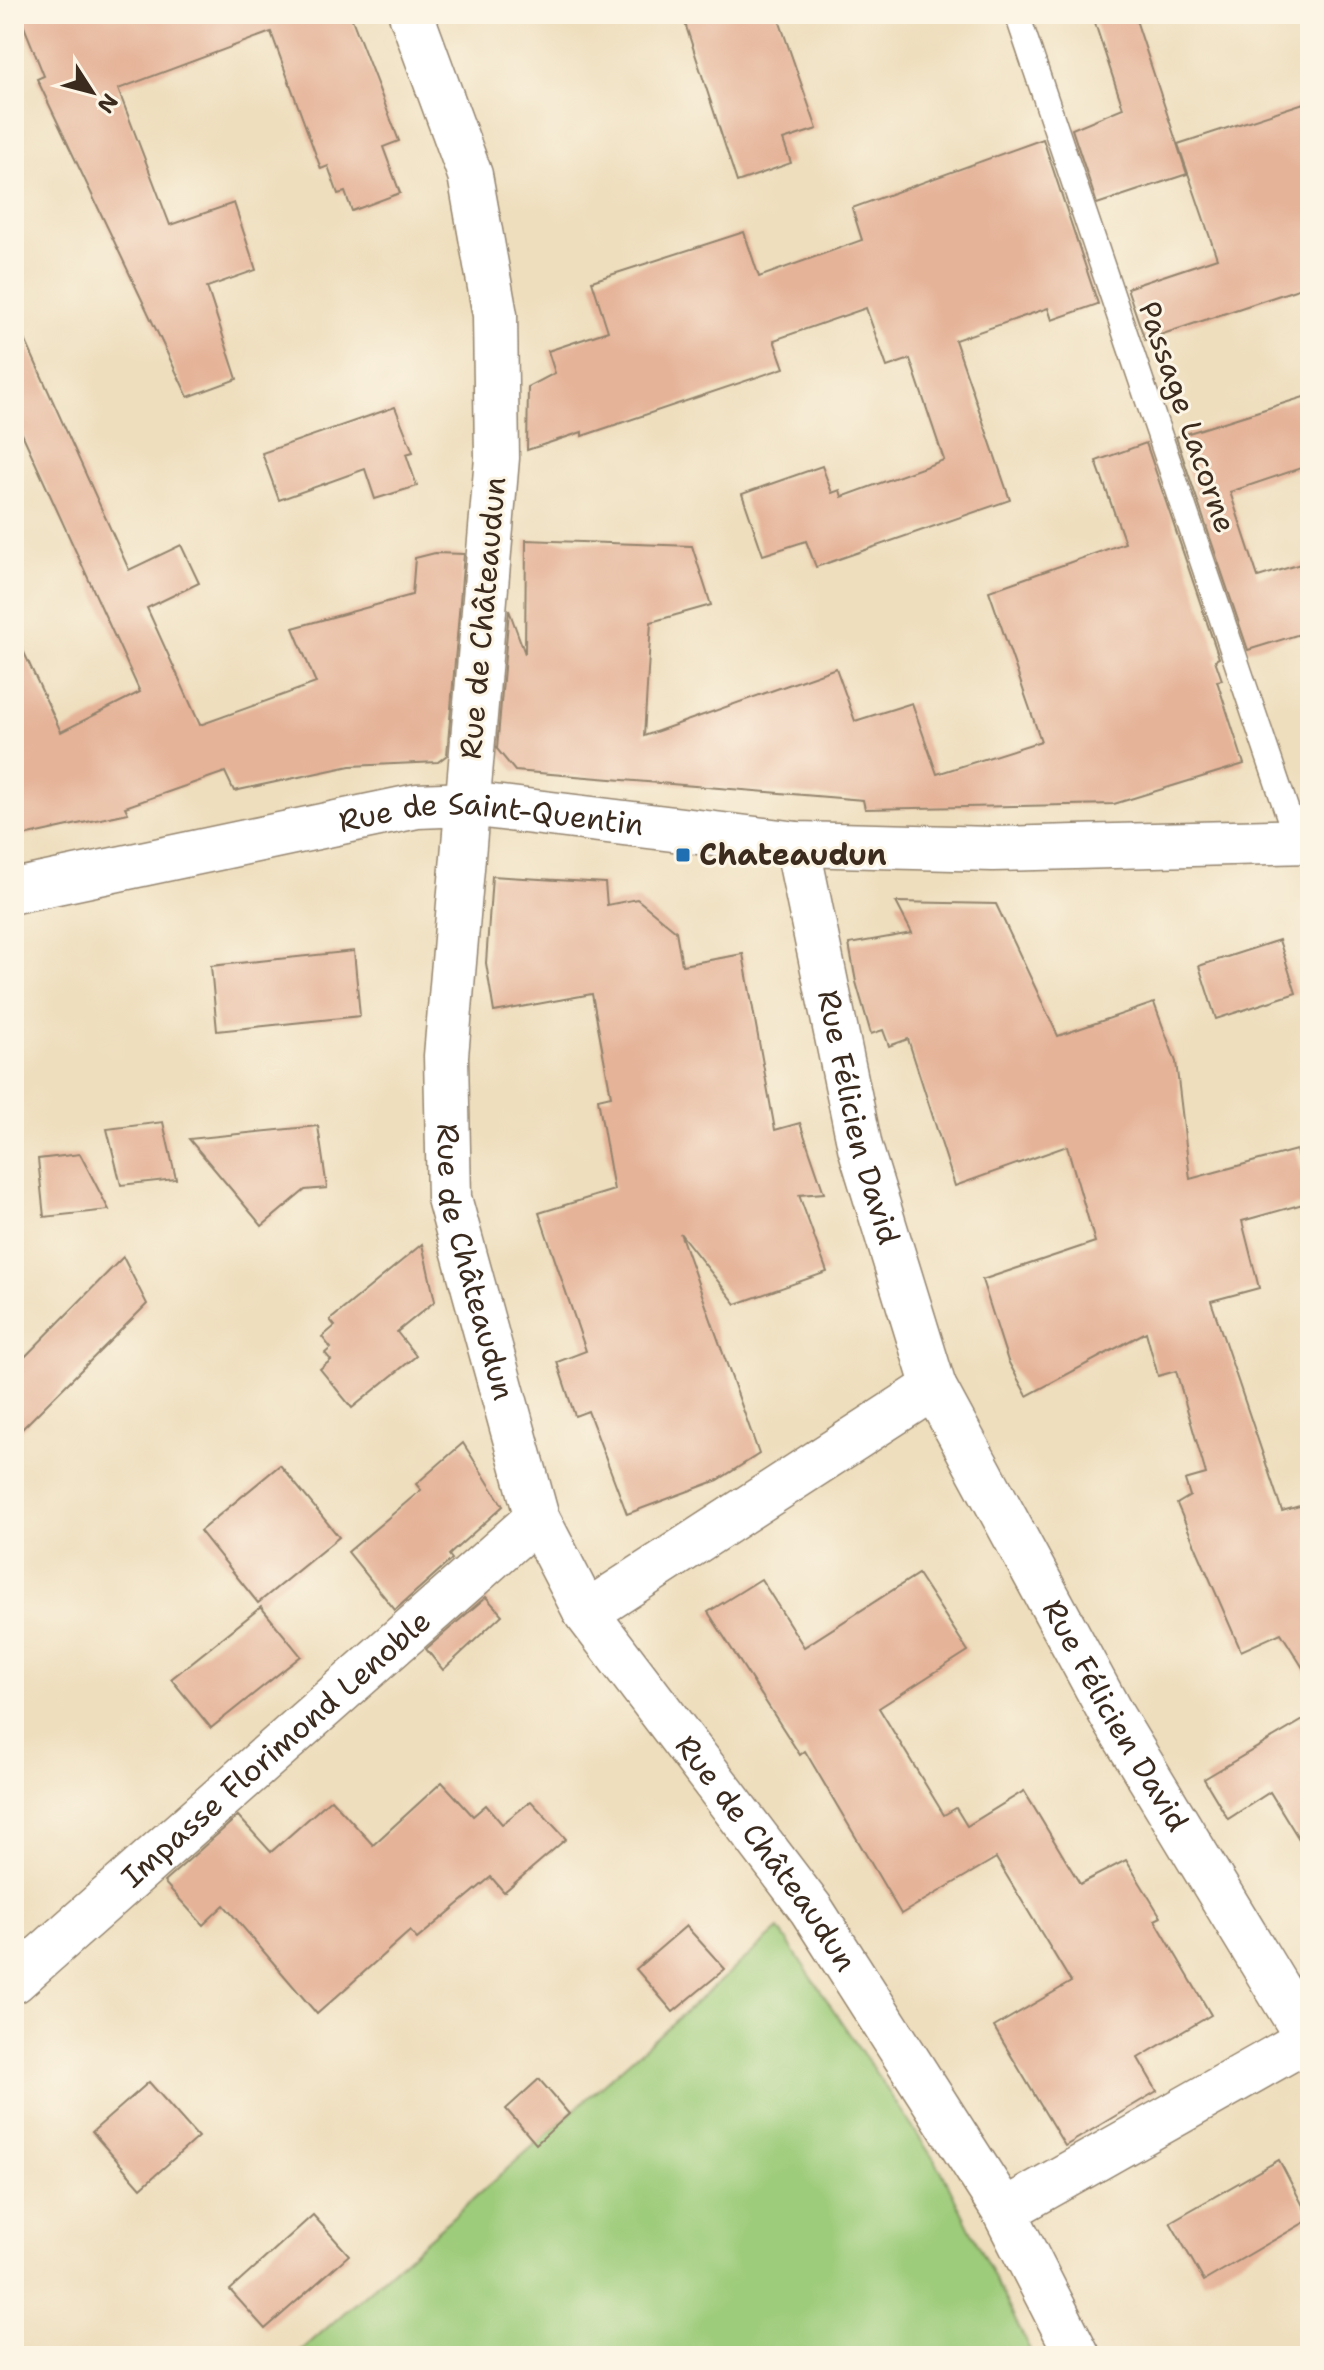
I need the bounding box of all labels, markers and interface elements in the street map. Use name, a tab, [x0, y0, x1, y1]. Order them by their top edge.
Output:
north arrow	[52, 52, 132, 132]
text: N	[91, 88, 125, 119]
street label: Passage Lacorne	[1129, 296, 1246, 538]
street label: Rue de Châteaudun	[450, 475, 515, 761]
street label: Rue de Saint-Quentin	[335, 783, 646, 845]
place label: Chateaudun	[699, 834, 887, 875]
marker: Chateaudun	[674, 846, 692, 864]
street label: Rue Félicien David	[808, 986, 910, 1249]
street label: Rue de Châteaudun	[427, 1123, 525, 1405]
street label: Rue Félicien David	[1033, 1592, 1198, 1839]
street label: Impasse Florimond Lenoble	[112, 1601, 439, 1897]
street label: Rue de Châteaudun	[666, 1726, 867, 1979]

